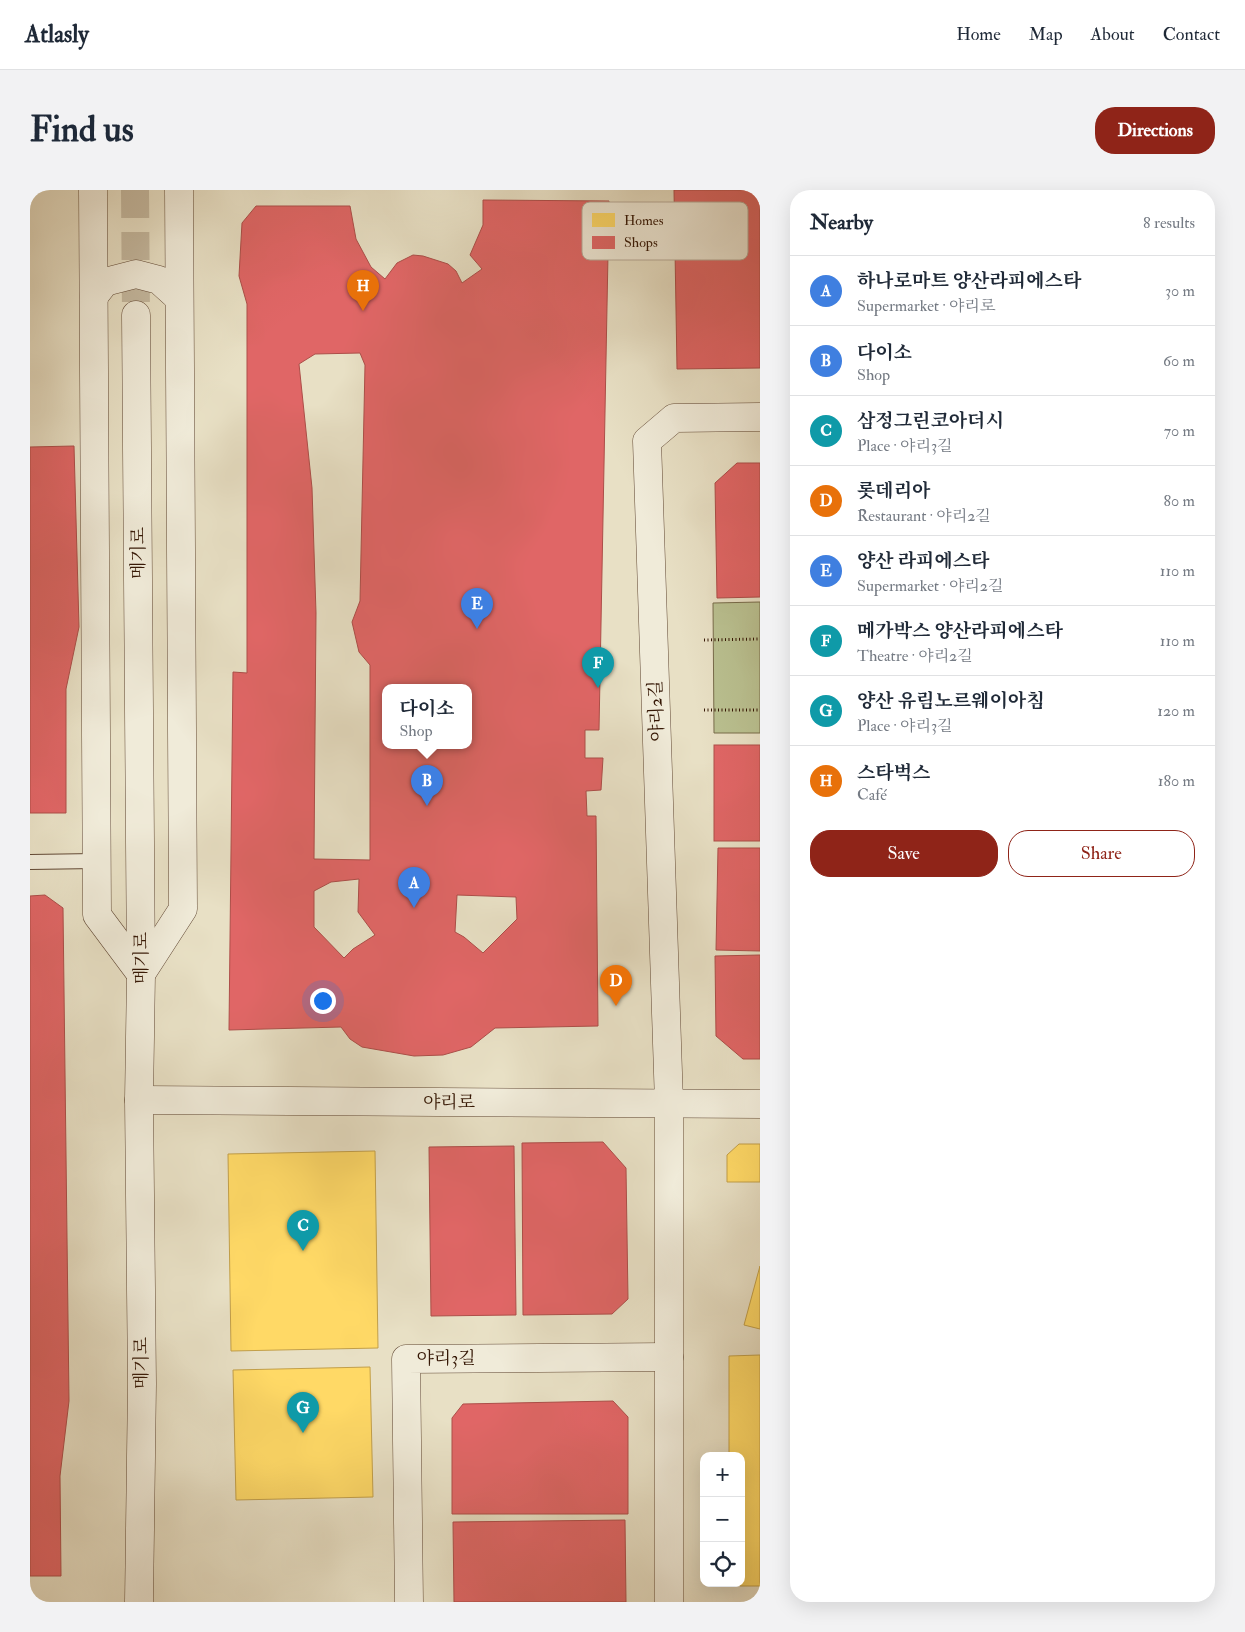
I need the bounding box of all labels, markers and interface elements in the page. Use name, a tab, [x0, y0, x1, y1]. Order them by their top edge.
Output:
text: Atlasly	[25, 19, 89, 50]
text: Home	[956, 23, 1001, 46]
text: Map	[1029, 23, 1063, 46]
text: About	[1091, 23, 1135, 46]
text: Contact	[1163, 23, 1220, 46]
button: Directions	[1095, 107, 1215, 154]
text: Find us	[30, 108, 134, 152]
legend	[582, 202, 748, 260]
text: Nearby	[810, 209, 873, 236]
text: Homes	[624, 212, 664, 229]
text: 8 results	[1143, 213, 1195, 233]
text: Shops	[624, 234, 658, 252]
text: 하나로마트 양산라피에스타	[857, 269, 1081, 293]
pin: H	[347, 270, 379, 311]
text: A	[821, 281, 831, 301]
text: 30 m	[1165, 281, 1195, 301]
text: Supermarket · 야리로	[857, 296, 995, 316]
text: 다이소	[857, 341, 912, 365]
text: B	[821, 351, 831, 371]
text: 60 m	[1163, 351, 1195, 371]
text: Shop	[857, 365, 890, 385]
text: 삼정그린코아더시	[857, 409, 1004, 433]
text: C	[820, 421, 832, 441]
text: 70 m	[1164, 421, 1195, 441]
text: Place · 야리3길	[857, 436, 953, 456]
text: 롯데리아	[857, 479, 930, 503]
text: D	[819, 491, 833, 511]
text: 80 m	[1164, 491, 1195, 511]
text: Restaurant · 야리2길	[857, 506, 991, 526]
street label: 메기로	[127, 527, 150, 579]
text: 양산 라피에스타	[857, 549, 989, 573]
text: E	[820, 561, 832, 581]
text: 110 m	[1160, 561, 1195, 581]
text: Supermarket · 야리2길	[857, 576, 1003, 596]
pin: E	[461, 588, 493, 629]
text: 메가박스 양산라피에스타	[857, 619, 1063, 643]
text: F	[821, 631, 831, 651]
text: 110 m	[1160, 631, 1195, 651]
text: Theatre · 야리2길	[857, 646, 973, 666]
pin: F	[582, 647, 614, 688]
street label: 야리2길	[644, 680, 669, 742]
popup	[382, 684, 472, 749]
text: 양산 유림노르웨이아침	[857, 689, 1045, 713]
text: 다이소	[399, 697, 455, 721]
text: G	[819, 701, 833, 721]
text: 120 m	[1157, 701, 1195, 721]
text: Place · 야리3길	[857, 716, 953, 736]
text: Shop	[399, 721, 433, 741]
text: 스타벅스	[857, 761, 930, 785]
pin: B	[411, 765, 443, 806]
text: H	[819, 771, 833, 791]
text: 180 m	[1158, 771, 1195, 791]
text: Café	[857, 785, 887, 805]
button: Save	[810, 830, 998, 877]
button: Share	[1008, 830, 1195, 877]
pin: A	[398, 867, 430, 908]
street label: 메기로	[130, 932, 153, 984]
pin: D	[600, 965, 632, 1006]
your location	[310, 988, 336, 1014]
street label: 야리로	[423, 1091, 475, 1114]
pin: C	[287, 1210, 319, 1251]
street label: 메기로	[130, 1337, 153, 1389]
street label: 야리3길	[416, 1347, 476, 1370]
pin: G	[287, 1392, 319, 1433]
map controls	[700, 1452, 745, 1587]
button: +	[700, 1452, 745, 1497]
button: −	[700, 1497, 745, 1542]
button: locate	[700, 1542, 745, 1587]

